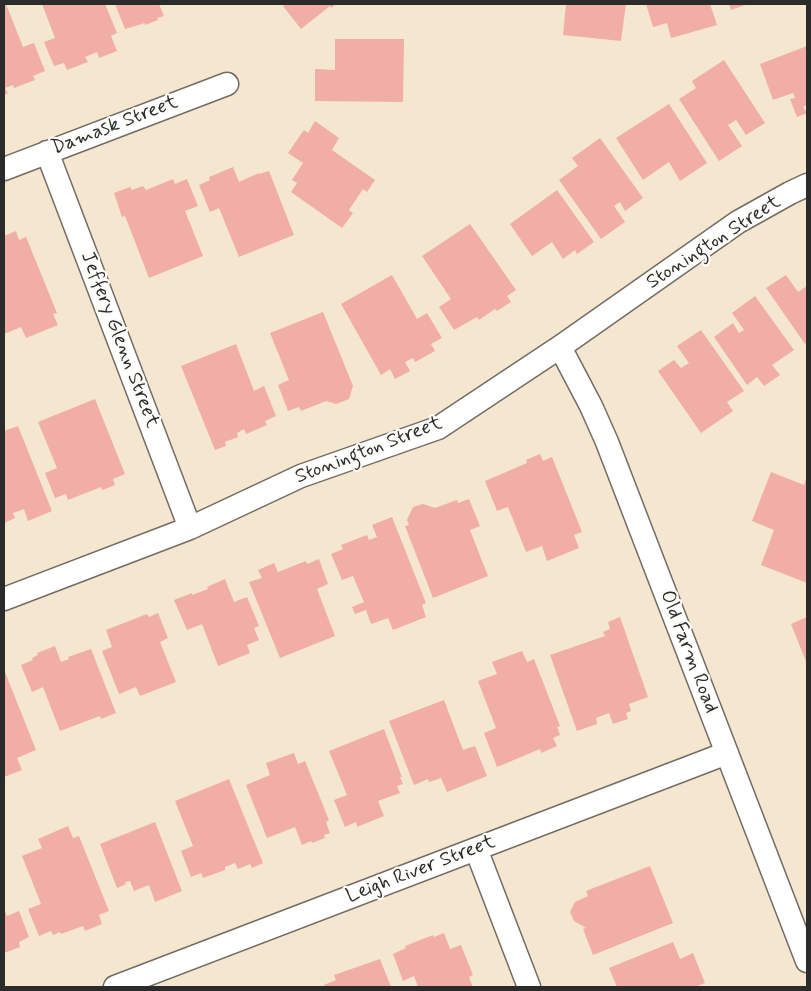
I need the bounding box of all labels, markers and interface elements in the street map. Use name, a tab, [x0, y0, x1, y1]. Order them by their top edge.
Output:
street label: Damask Street	[48, 91, 182, 161]
street label: Stonington Street	[642, 191, 786, 295]
street label: Jeffery Glenn Street	[74, 249, 164, 431]
street label: Stonington Street	[292, 412, 446, 490]
street label: Old Farm Road	[654, 587, 722, 717]
street label: Leigh River Street	[343, 831, 499, 909]

